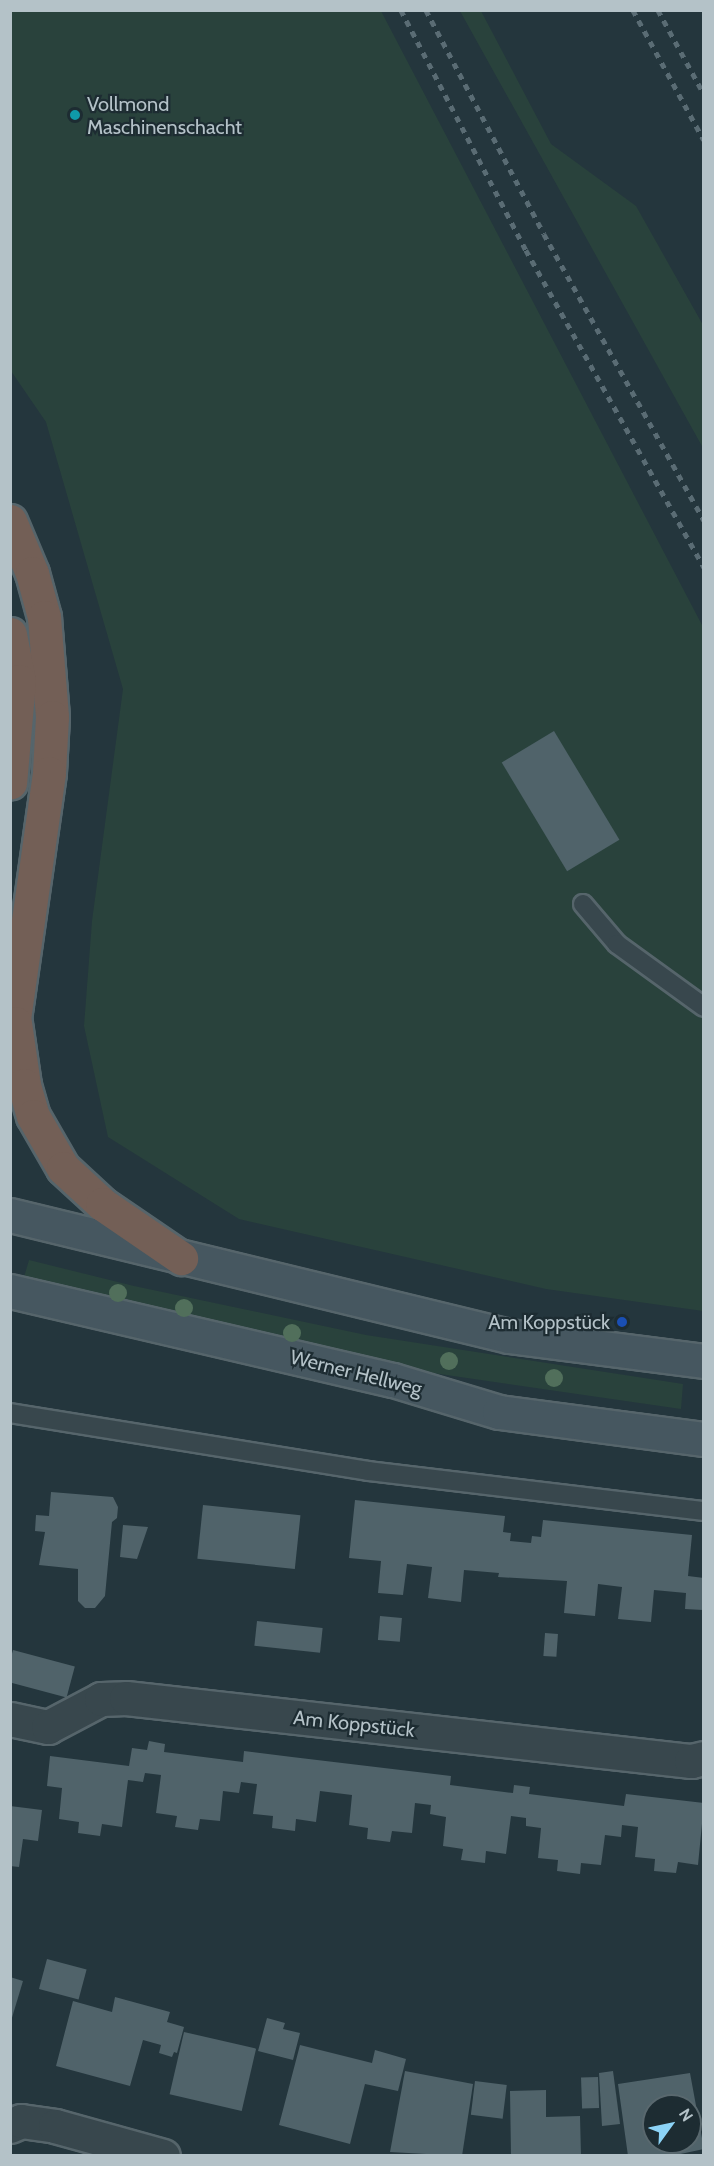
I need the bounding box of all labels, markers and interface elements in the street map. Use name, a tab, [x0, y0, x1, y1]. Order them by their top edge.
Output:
place label: Vollmond Maschinenschacht	[87, 92, 242, 139]
marker: Vollmond Maschinenschacht	[68, 108, 82, 122]
place label: Am Koppstück	[488, 1310, 610, 1334]
marker: Am Koppstück	[615, 1315, 629, 1329]
street label: Werner Hellweg	[288, 1345, 424, 1401]
street label: Am Koppstück	[292, 1706, 416, 1742]
north arrow	[642, 2094, 702, 2154]
text: N	[675, 2105, 697, 2125]

